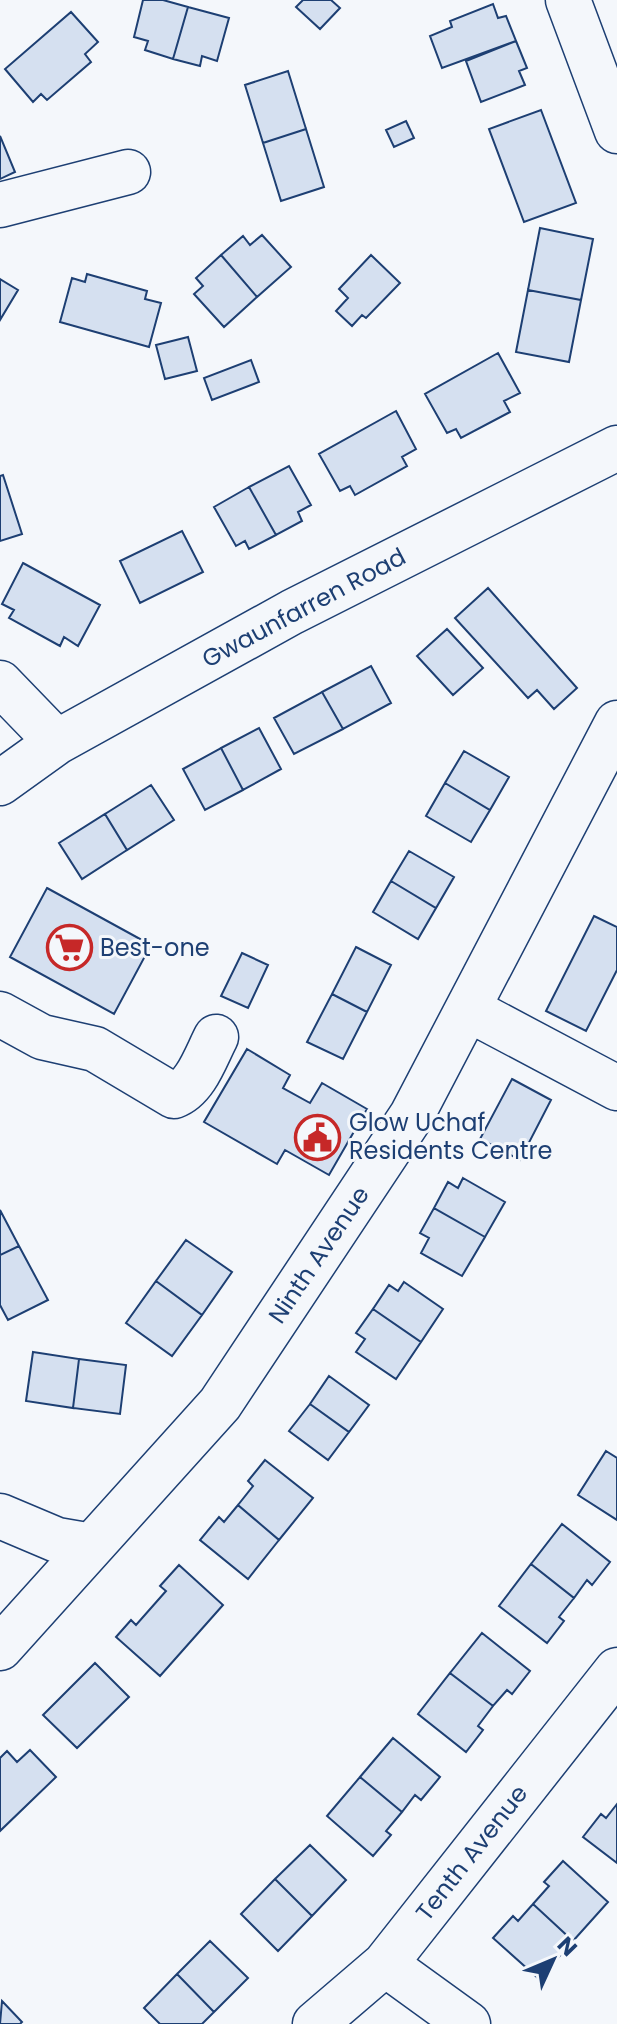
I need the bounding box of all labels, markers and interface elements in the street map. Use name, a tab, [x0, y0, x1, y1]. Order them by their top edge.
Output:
street label: Gwaunfarren Road	[196, 540, 411, 675]
supermarket icon: Best-one	[45, 924, 93, 972]
place label: Best-one	[100, 931, 210, 964]
place label: Glow Uchaf Residents Centre	[349, 1106, 552, 1167]
public building icon: Glow Uchaf Residents Centre	[294, 1113, 342, 1161]
street label: Ninth Avenue	[261, 1180, 377, 1330]
street label: Tenth Avenue	[408, 1778, 535, 1927]
north arrow	[513, 1920, 593, 2000]
text: N	[550, 1930, 584, 1963]

